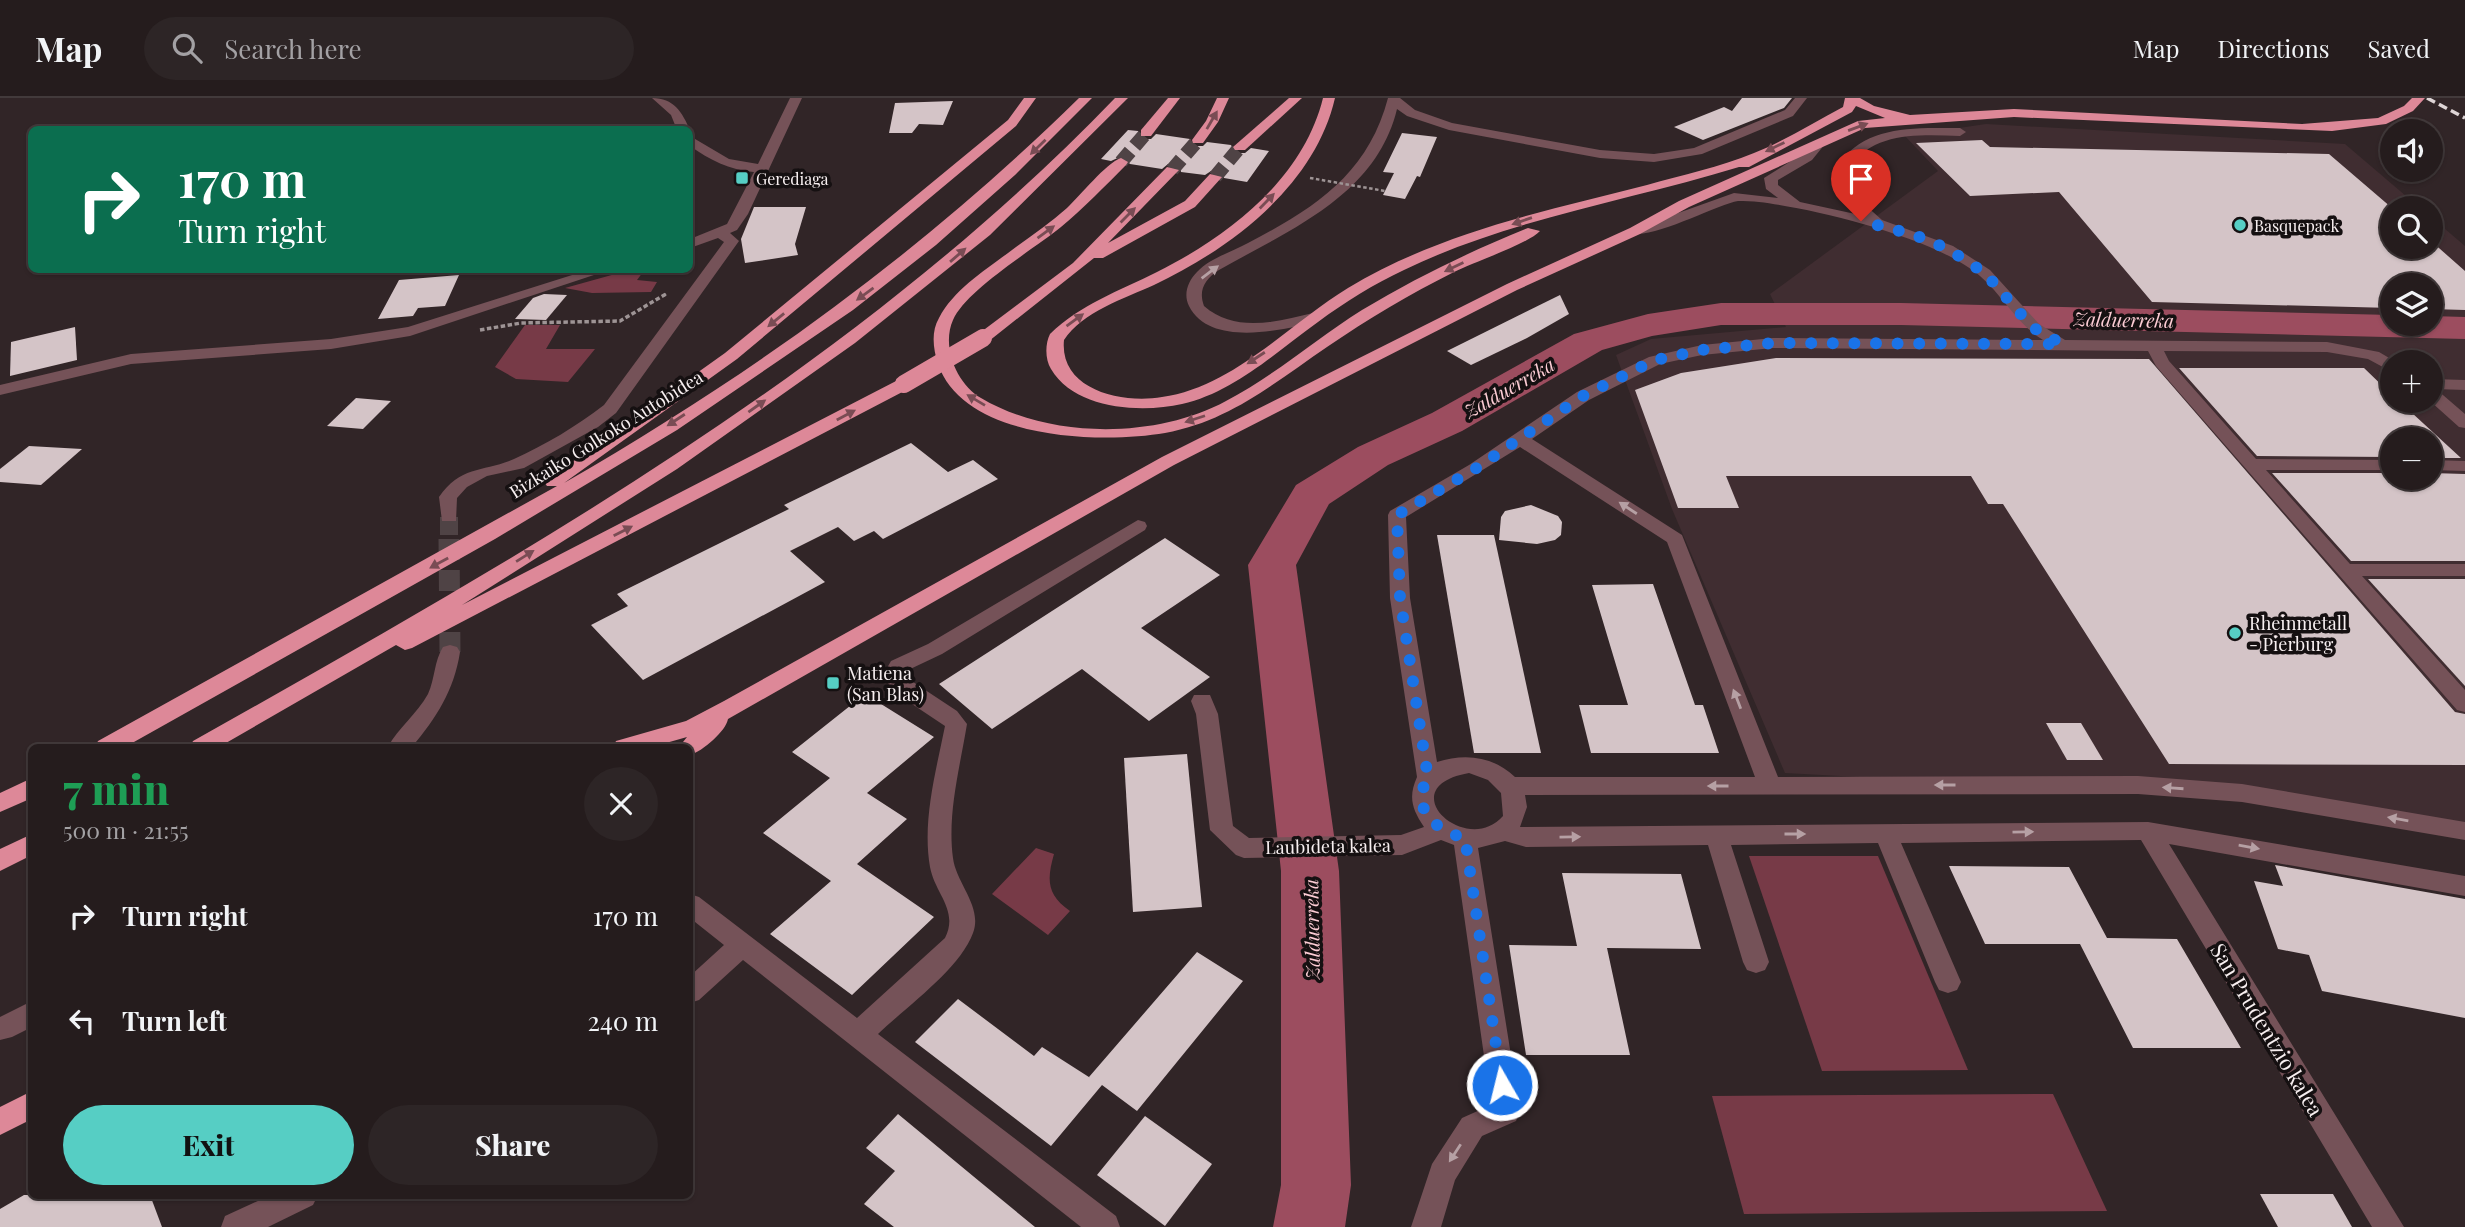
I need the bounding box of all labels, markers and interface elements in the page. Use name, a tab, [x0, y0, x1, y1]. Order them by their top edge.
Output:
search box	[144, 17, 634, 80]
text: Map	[35, 26, 102, 70]
icon: search	[168, 29, 206, 67]
text: Search here	[224, 31, 362, 66]
text: Map	[2133, 32, 2179, 64]
text: Directions	[2217, 32, 2330, 64]
text: Saved	[2368, 32, 2430, 64]
one-way arrow	[1206, 111, 1218, 130]
map controls	[2380, 119, 2443, 490]
button: sound	[2380, 119, 2443, 182]
one-way arrow	[1848, 121, 1869, 132]
one-way arrow	[1030, 138, 1047, 154]
one-way arrow	[1765, 141, 1785, 153]
text: 170 m	[178, 145, 306, 210]
pin	[1831, 149, 1891, 221]
icon: right	[63, 154, 154, 245]
icon: arrive	[1842, 160, 1880, 198]
place label: Gerediaga	[756, 168, 828, 189]
marker: Gerediaga	[734, 170, 750, 186]
one-way arrow	[1259, 192, 1276, 209]
button: search	[2380, 196, 2443, 259]
one-way arrow	[1120, 207, 1136, 223]
text: Turn right	[178, 208, 326, 251]
place label: Basquepack	[2254, 215, 2340, 236]
one-way arrow	[1511, 216, 1532, 227]
marker: Basquepack	[2232, 217, 2248, 233]
one-way arrow	[1036, 225, 1055, 239]
one-way arrow	[949, 247, 967, 263]
one-way arrow	[1444, 261, 1464, 273]
one-way arrow	[1201, 265, 1219, 279]
button: layers	[2380, 273, 2443, 336]
one-way arrow	[856, 286, 874, 300]
water label: Zalduerreka	[2073, 305, 2174, 333]
one-way arrow	[768, 312, 786, 327]
one-way arrow	[1066, 313, 1084, 327]
button: +	[2380, 350, 2443, 413]
water label: Zalduerreka	[1458, 351, 1559, 424]
one-way arrow	[1246, 352, 1266, 365]
street label: Bizkaiko Golkoko Autobidea	[505, 365, 707, 503]
one-way arrow	[966, 394, 985, 406]
one-way arrow	[748, 399, 766, 413]
one-way arrow	[836, 409, 856, 420]
one-way arrow	[666, 414, 686, 427]
one-way arrow	[1185, 414, 1206, 425]
button: −	[2380, 427, 2443, 490]
one-way arrow	[1619, 502, 1638, 515]
one-way arrow	[613, 526, 633, 537]
one-way arrow	[515, 550, 534, 563]
one-way arrow	[429, 557, 449, 569]
place label: Rheinmetall - Pierburg	[2249, 611, 2347, 656]
marker: Rheinmetall - Pierburg	[2227, 625, 2243, 641]
place label: Matiena (San Blas)	[847, 661, 924, 706]
marker: Matiena (San Blas)	[825, 675, 841, 691]
one-way arrow	[1731, 688, 1742, 709]
text: 7 min	[63, 760, 169, 816]
button: close	[584, 767, 658, 841]
one-way arrow	[1934, 779, 1956, 791]
one-way arrow	[1707, 780, 1729, 791]
one-way arrow	[2161, 782, 2183, 793]
one-way arrow	[2387, 813, 2409, 824]
text: 500 m · 21:55	[63, 814, 189, 845]
one-way arrow	[2012, 826, 2034, 838]
one-way arrow	[1784, 828, 1806, 840]
one-way arrow	[1560, 831, 1582, 843]
street label: Laubideta kalea	[1265, 833, 1391, 859]
one-way arrow	[2238, 842, 2260, 853]
water label: Zalduerreka	[1297, 879, 1325, 980]
icon: right	[63, 897, 101, 935]
text: Turn right	[122, 898, 248, 933]
text: 170 m	[593, 898, 658, 933]
street label: San Prudentzio kalea	[2205, 937, 2331, 1121]
icon: left	[63, 1002, 101, 1040]
text: Turn left	[122, 1003, 227, 1038]
text: 240 m	[588, 1003, 658, 1038]
position arrow	[1465, 1048, 1539, 1122]
button: Exit	[63, 1105, 354, 1185]
button: Share	[368, 1105, 658, 1185]
one-way arrow	[1449, 1144, 1462, 1163]

